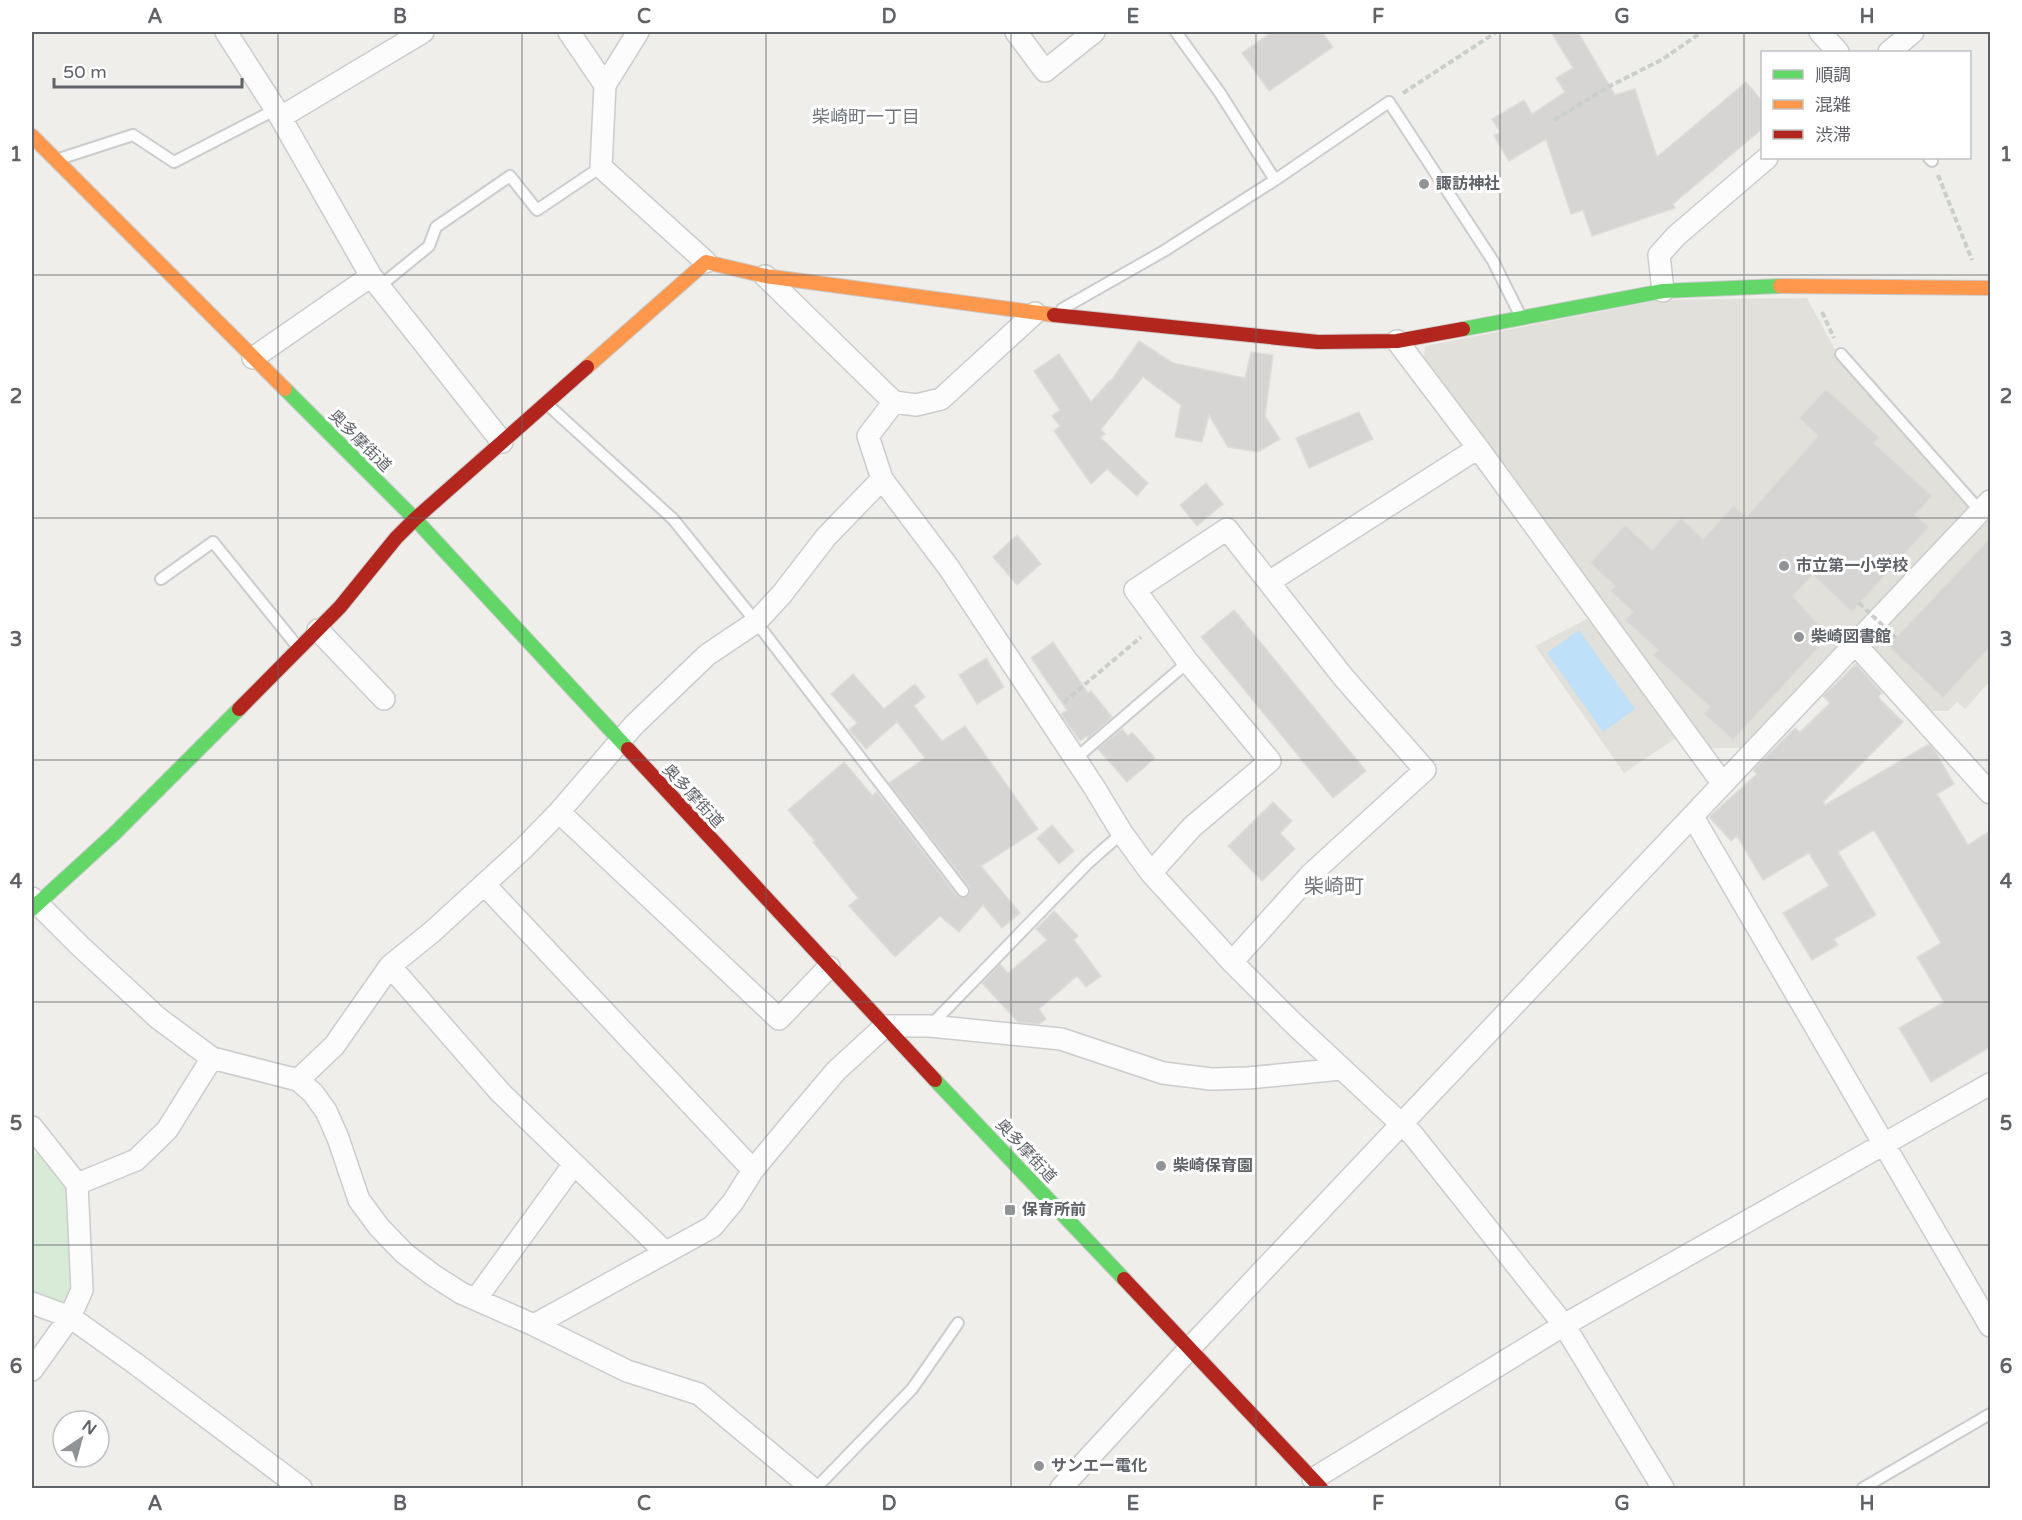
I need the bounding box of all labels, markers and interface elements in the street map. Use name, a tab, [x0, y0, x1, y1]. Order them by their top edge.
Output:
text: A	[148, 5, 163, 29]
text: B	[393, 5, 407, 29]
text: C	[637, 5, 651, 29]
text: D	[881, 5, 897, 29]
text: E	[1127, 5, 1140, 29]
text: F	[1372, 5, 1384, 29]
text: G	[1614, 5, 1630, 29]
text: H	[1859, 5, 1875, 29]
scale bar	[54, 51, 242, 89]
legend	[1761, 51, 1971, 159]
text: 50 m	[63, 61, 107, 83]
text: 順調	[1815, 64, 1851, 86]
text: 混雑	[1815, 94, 1851, 116]
district label: 柴崎町一丁目	[812, 106, 920, 128]
text: 渋滞	[1815, 124, 1851, 146]
text: 1	[10, 143, 22, 167]
text: 1	[2000, 143, 2012, 167]
place label: 諏訪神社	[1436, 174, 1500, 194]
marker: 諏訪神社	[1417, 177, 1431, 191]
text: 2	[10, 385, 22, 409]
text: 2	[2000, 385, 2012, 409]
street label: 奥多摩街道	[325, 406, 395, 476]
place label: 市立第一小学校	[1796, 556, 1908, 576]
marker: 市立第一小学校	[1777, 559, 1791, 573]
place label: 柴崎図書館	[1811, 627, 1891, 647]
text: 3	[10, 628, 22, 652]
text: 3	[2000, 628, 2012, 652]
marker: 柴崎図書館	[1792, 630, 1806, 644]
street label: 奥多摩街道	[658, 760, 728, 832]
text: 4	[10, 870, 23, 894]
text: 4	[2000, 870, 2013, 894]
district label: 柴崎町	[1304, 875, 1364, 899]
text: 5	[10, 1112, 22, 1136]
text: 5	[2000, 1112, 2012, 1136]
street label: 奥多摩街道	[991, 1115, 1061, 1187]
place label: 柴崎保育園	[1173, 1156, 1253, 1176]
marker: 柴崎保育園	[1154, 1159, 1168, 1173]
place label: 保育所前	[1022, 1200, 1086, 1220]
marker: 保育所前	[1003, 1203, 1017, 1217]
text: 6	[10, 1355, 22, 1379]
text: 6	[2000, 1355, 2012, 1379]
north arrow	[51, 1409, 111, 1469]
text: N	[78, 1416, 100, 1440]
place label: サンエー電化	[1051, 1456, 1147, 1476]
marker: サンエー電化	[1032, 1459, 1046, 1473]
text: A	[148, 1492, 163, 1516]
text: B	[393, 1492, 407, 1516]
text: C	[637, 1492, 651, 1516]
text: D	[881, 1492, 897, 1516]
text: E	[1127, 1492, 1140, 1516]
text: F	[1372, 1492, 1384, 1516]
text: G	[1614, 1492, 1630, 1516]
text: H	[1859, 1492, 1875, 1516]

